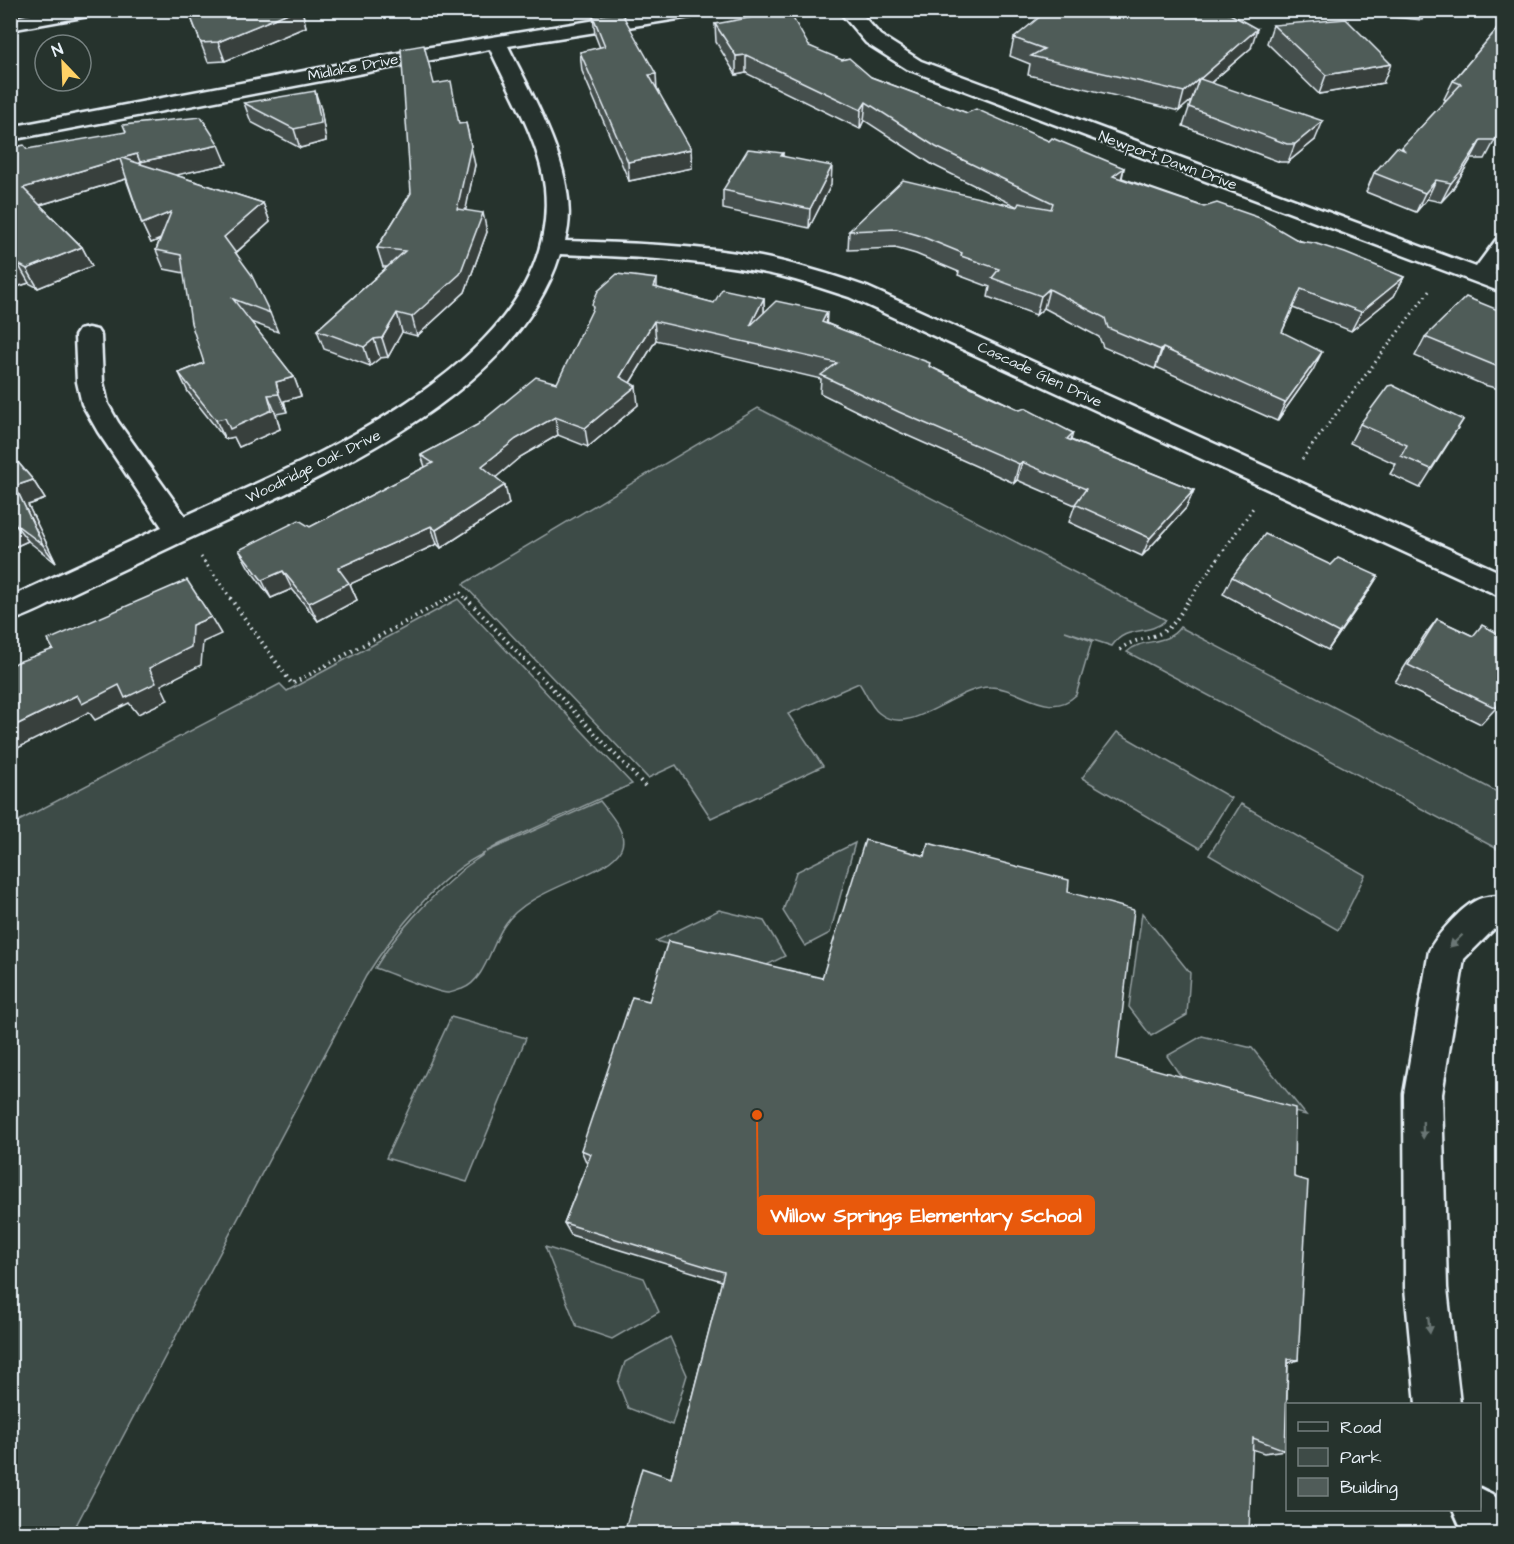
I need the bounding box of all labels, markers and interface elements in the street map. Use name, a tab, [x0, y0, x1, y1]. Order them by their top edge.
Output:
north arrow	[33, 33, 93, 93]
text: N	[49, 38, 66, 62]
street label: Midlake Drive	[306, 48, 400, 87]
street label: Newport Dawn Drive	[1096, 126, 1240, 195]
street label: Cascade Glen Drive	[974, 336, 1106, 413]
street label: Woodridge Oak Drive	[242, 425, 385, 509]
one-way arrow	[1450, 934, 1464, 948]
one-way arrow	[1418, 1121, 1428, 1140]
callout: Willow Springs Elementary School	[758, 1196, 1094, 1234]
text: Willow Springs Elementary School	[769, 1202, 1082, 1231]
one-way arrow	[1424, 1316, 1434, 1335]
legend	[1286, 1403, 1481, 1511]
text: Road	[1340, 1415, 1381, 1440]
text: Park	[1340, 1445, 1382, 1470]
text: Building	[1340, 1475, 1398, 1501]

